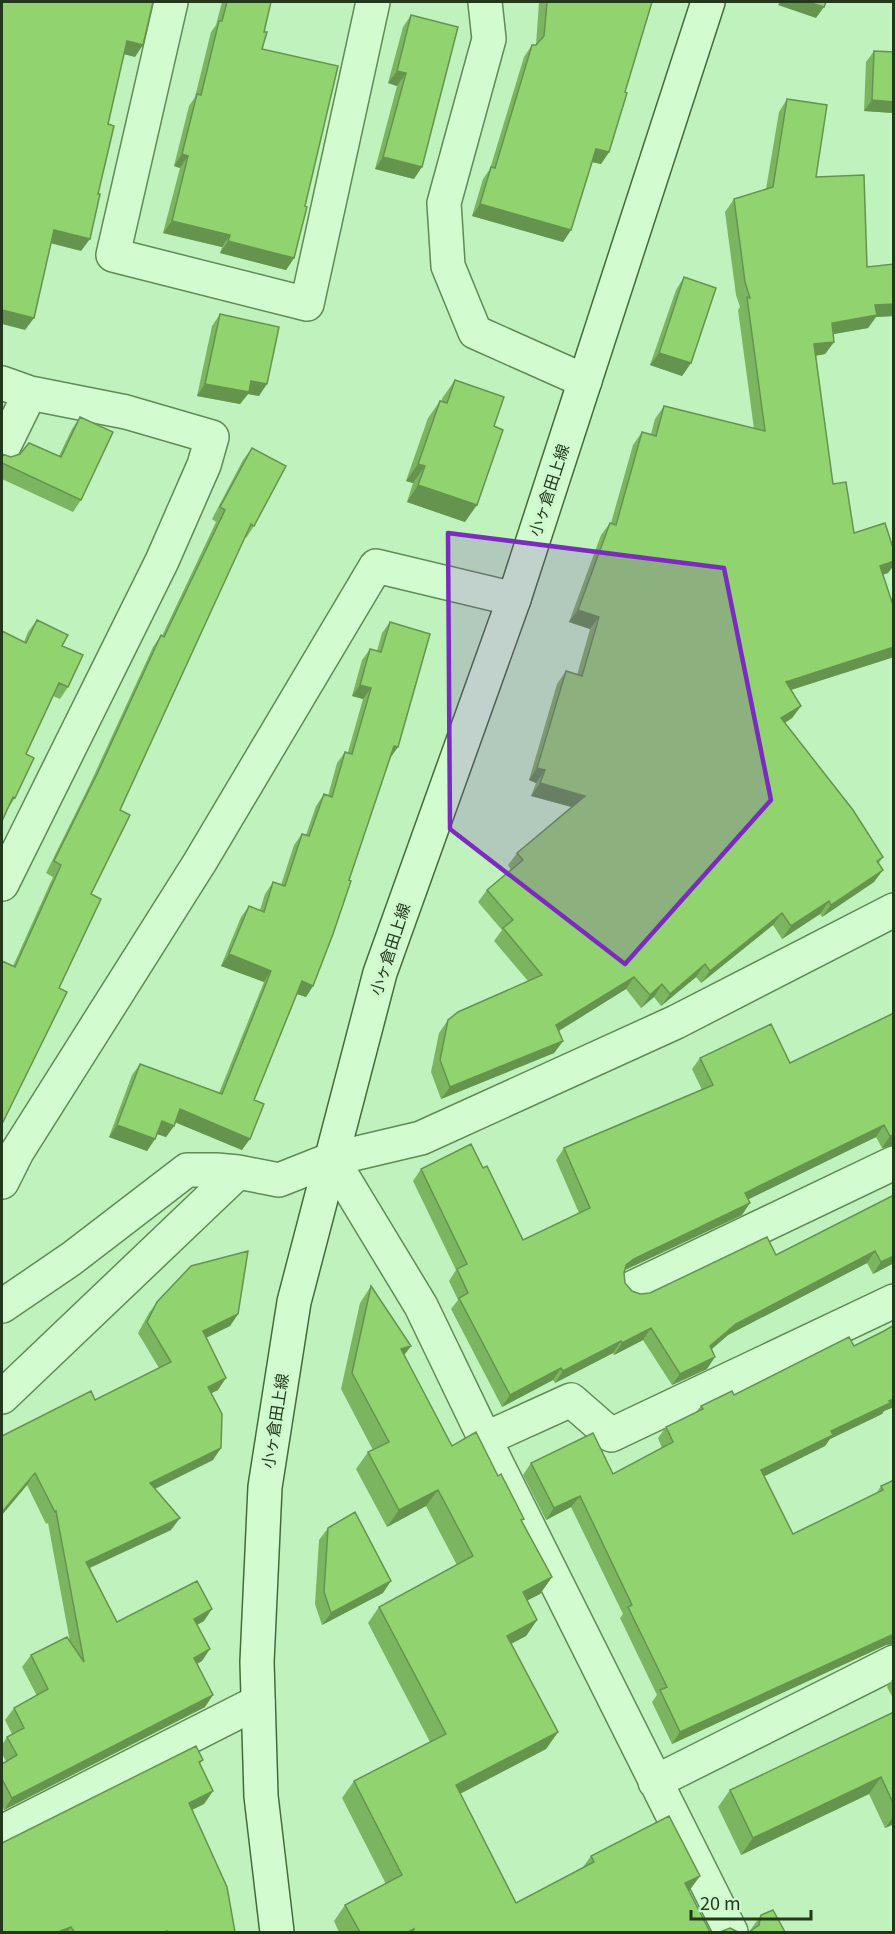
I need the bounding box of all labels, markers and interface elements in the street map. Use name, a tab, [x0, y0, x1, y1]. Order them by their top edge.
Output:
street label: 小ヶ倉田上線	[522, 440, 574, 539]
street label: 小ヶ倉田上線	[363, 899, 415, 998]
street label: 小ヶ倉田上線	[255, 1372, 293, 1470]
scale bar	[691, 1883, 811, 1921]
text: 20 m	[700, 1889, 741, 1915]

